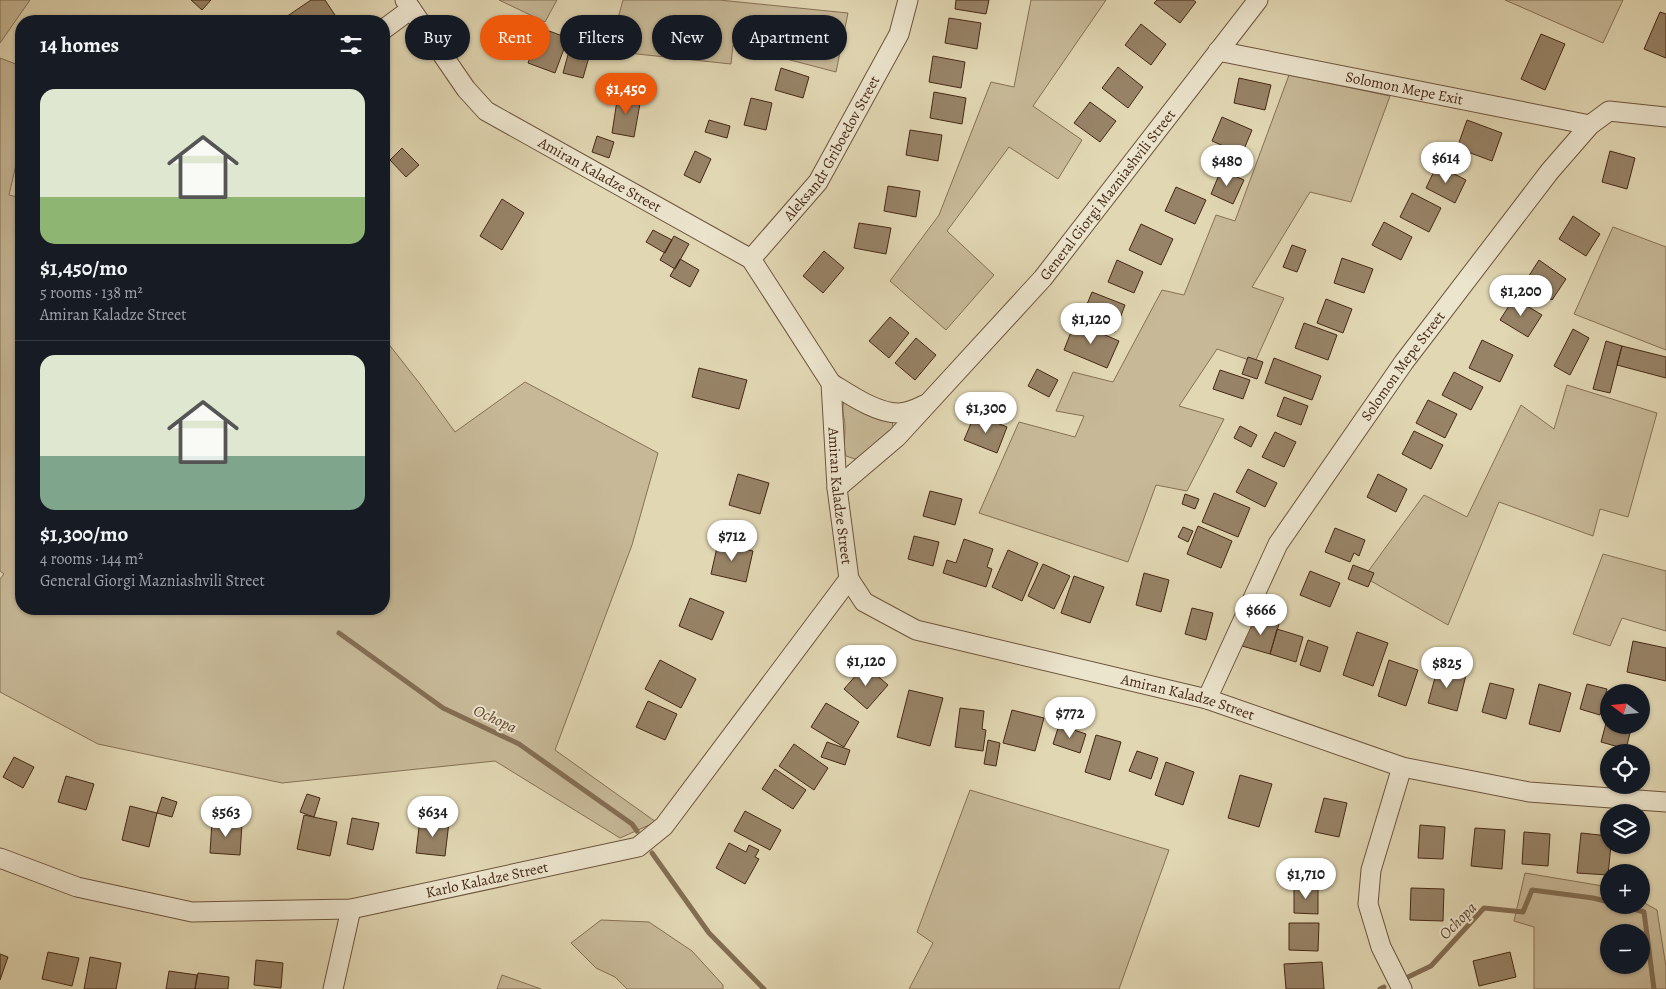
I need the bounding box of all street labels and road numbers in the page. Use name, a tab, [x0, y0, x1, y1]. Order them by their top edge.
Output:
street label: Solomon Mepe Exit	[1344, 67, 1465, 110]
street label: Aleksandr Griboedov Street	[778, 72, 884, 226]
street label: General Giorgi Mazniashvili Street	[1035, 105, 1180, 284]
street label: Amiran Kaladze Street	[534, 132, 665, 217]
street label: Solomon Mepe Street	[1356, 307, 1449, 425]
street label: Amiran Kaladze Street	[823, 426, 857, 566]
street label: Amiran Kaladze Street	[1118, 669, 1257, 725]
street label: Karlo Kaladze Street	[424, 857, 550, 903]

